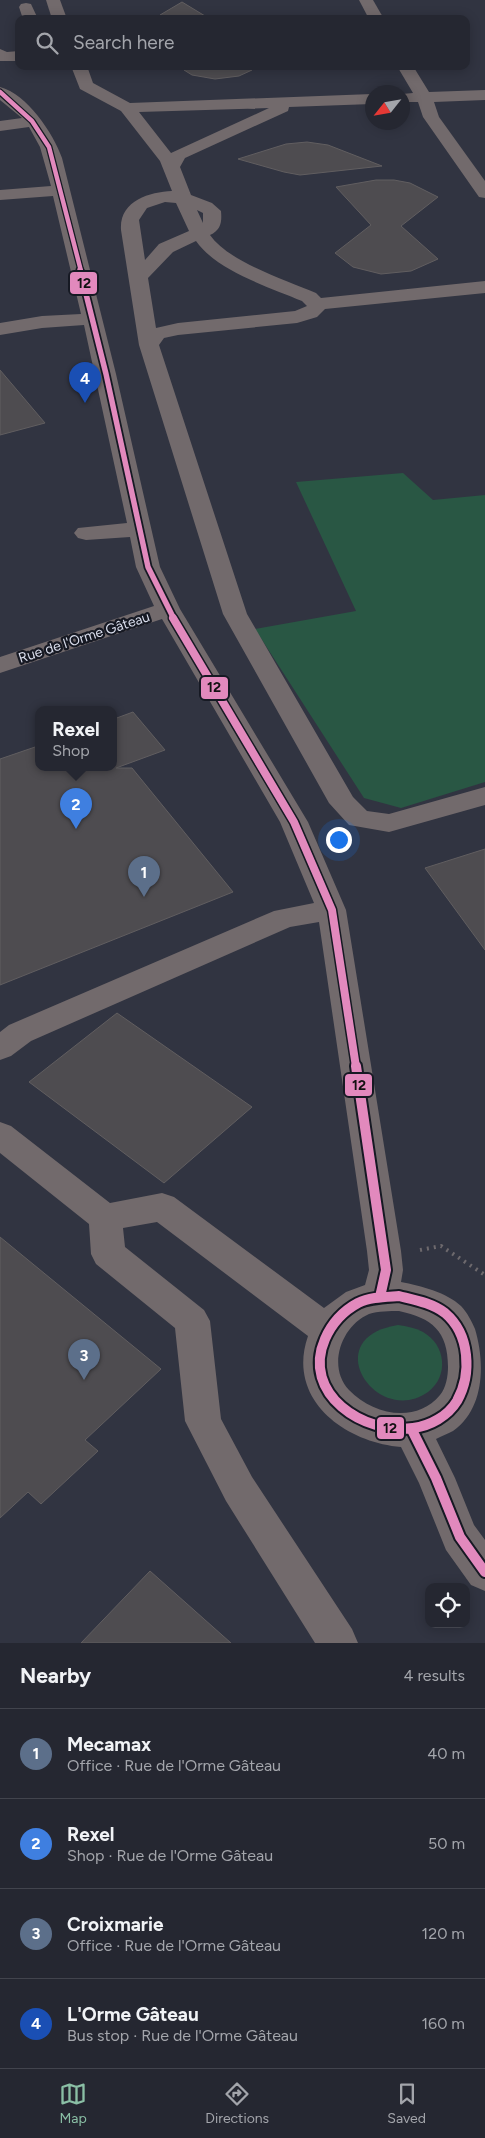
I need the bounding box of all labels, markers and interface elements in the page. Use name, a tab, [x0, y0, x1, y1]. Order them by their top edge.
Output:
search box	[15, 15, 470, 70]
icon: search	[33, 29, 61, 57]
text: Search here	[73, 31, 175, 54]
north arrow	[365, 85, 410, 130]
line badge: 12	[69, 271, 98, 295]
text: 12	[77, 275, 91, 292]
pin: 4	[69, 362, 101, 403]
street label: Rue de l'Orme Gâteau	[16, 608, 152, 667]
line badge: 12	[200, 676, 229, 700]
text: 12	[207, 679, 221, 696]
popup	[35, 706, 117, 771]
text: Rexel	[52, 718, 100, 741]
text: Shop	[52, 741, 90, 760]
pin: 2	[60, 788, 92, 829]
your location	[326, 827, 352, 853]
pin: 1	[128, 856, 160, 897]
line badge: 12	[344, 1073, 373, 1097]
text: 12	[352, 1077, 366, 1094]
pin: 3	[68, 1339, 100, 1380]
line badge: 12	[376, 1416, 405, 1440]
text: 12	[383, 1420, 397, 1437]
map controls	[425, 1583, 470, 1628]
button: locate	[425, 1583, 470, 1628]
text: Nearby	[20, 1663, 91, 1688]
text: 4 results	[404, 1666, 465, 1685]
text: Mecamax	[67, 1733, 151, 1756]
text: 1	[33, 1744, 39, 1763]
text: 40 m	[427, 1744, 465, 1763]
text: Office · Rue de l'Orme Gâteau	[67, 1756, 281, 1775]
text: Rexel	[67, 1823, 114, 1846]
text: 2	[31, 1834, 41, 1853]
text: 50 m	[428, 1834, 465, 1853]
text: Shop · Rue de l'Orme Gâteau	[67, 1846, 273, 1865]
text: Croixmarie	[67, 1913, 164, 1936]
text: 3	[32, 1924, 40, 1943]
text: 120 m	[422, 1924, 465, 1943]
text: Office · Rue de l'Orme Gâteau	[67, 1936, 281, 1955]
text: L'Orme Gâteau	[67, 2003, 199, 2026]
text: 4	[31, 2014, 41, 2033]
text: 160 m	[422, 2014, 465, 2033]
text: Bus stop · Rue de l'Orme Gâteau	[67, 2026, 298, 2045]
tab: Map	[59, 2080, 87, 2127]
tab: Directions	[205, 2080, 269, 2127]
tab: Saved	[387, 2080, 426, 2127]

